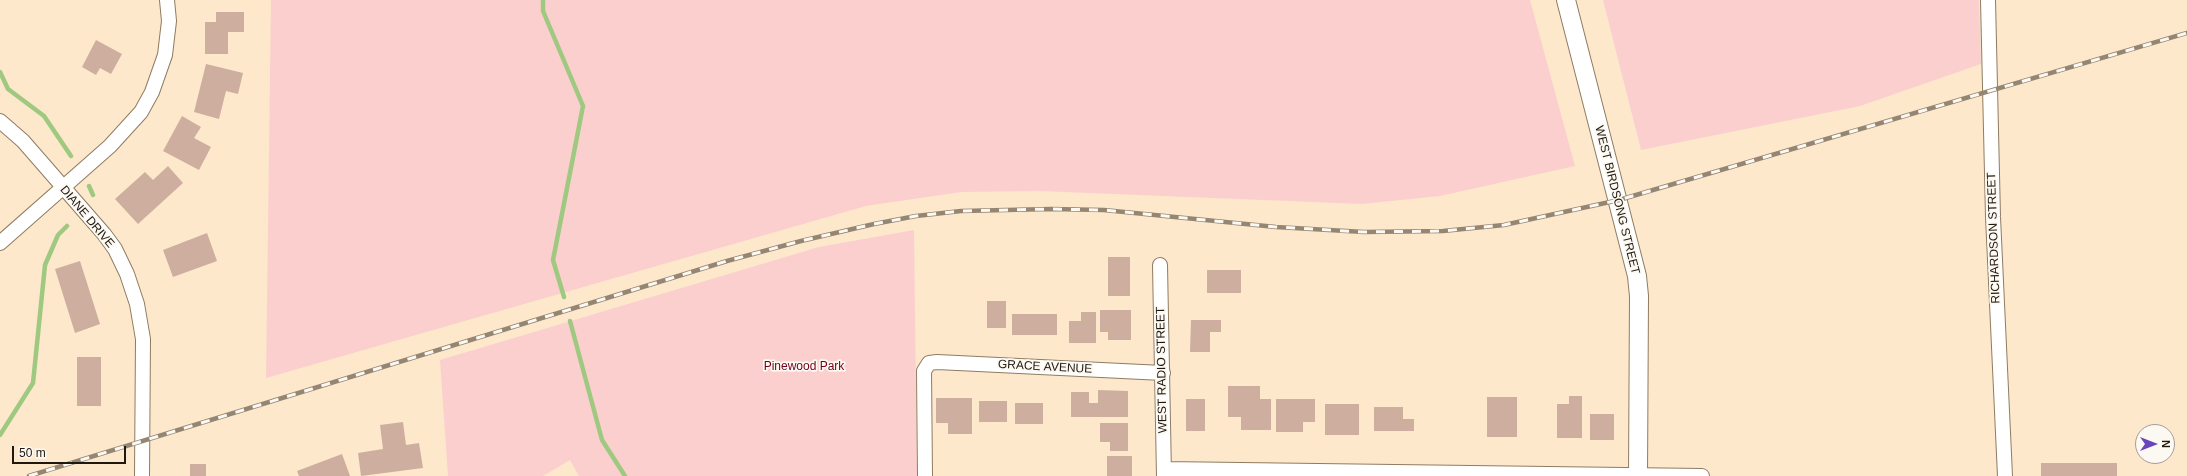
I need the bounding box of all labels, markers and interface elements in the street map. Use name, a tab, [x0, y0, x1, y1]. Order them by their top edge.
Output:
street label: WEST BIRDSONG STREET	[1592, 124, 1642, 276]
street label: RICHARDSON STREET	[1985, 172, 2003, 304]
street label: DIANE DRIVE	[57, 183, 117, 251]
street label: WEST RADIO STREET	[1154, 307, 1170, 433]
street label: GRACE AVENUE	[997, 357, 1093, 377]
park label: Pinewood Park	[764, 360, 844, 374]
north arrow	[2135, 424, 2175, 464]
scale bar	[14, 438, 128, 464]
text: N	[2160, 440, 2172, 448]
text: 50 m	[19, 446, 46, 460]

